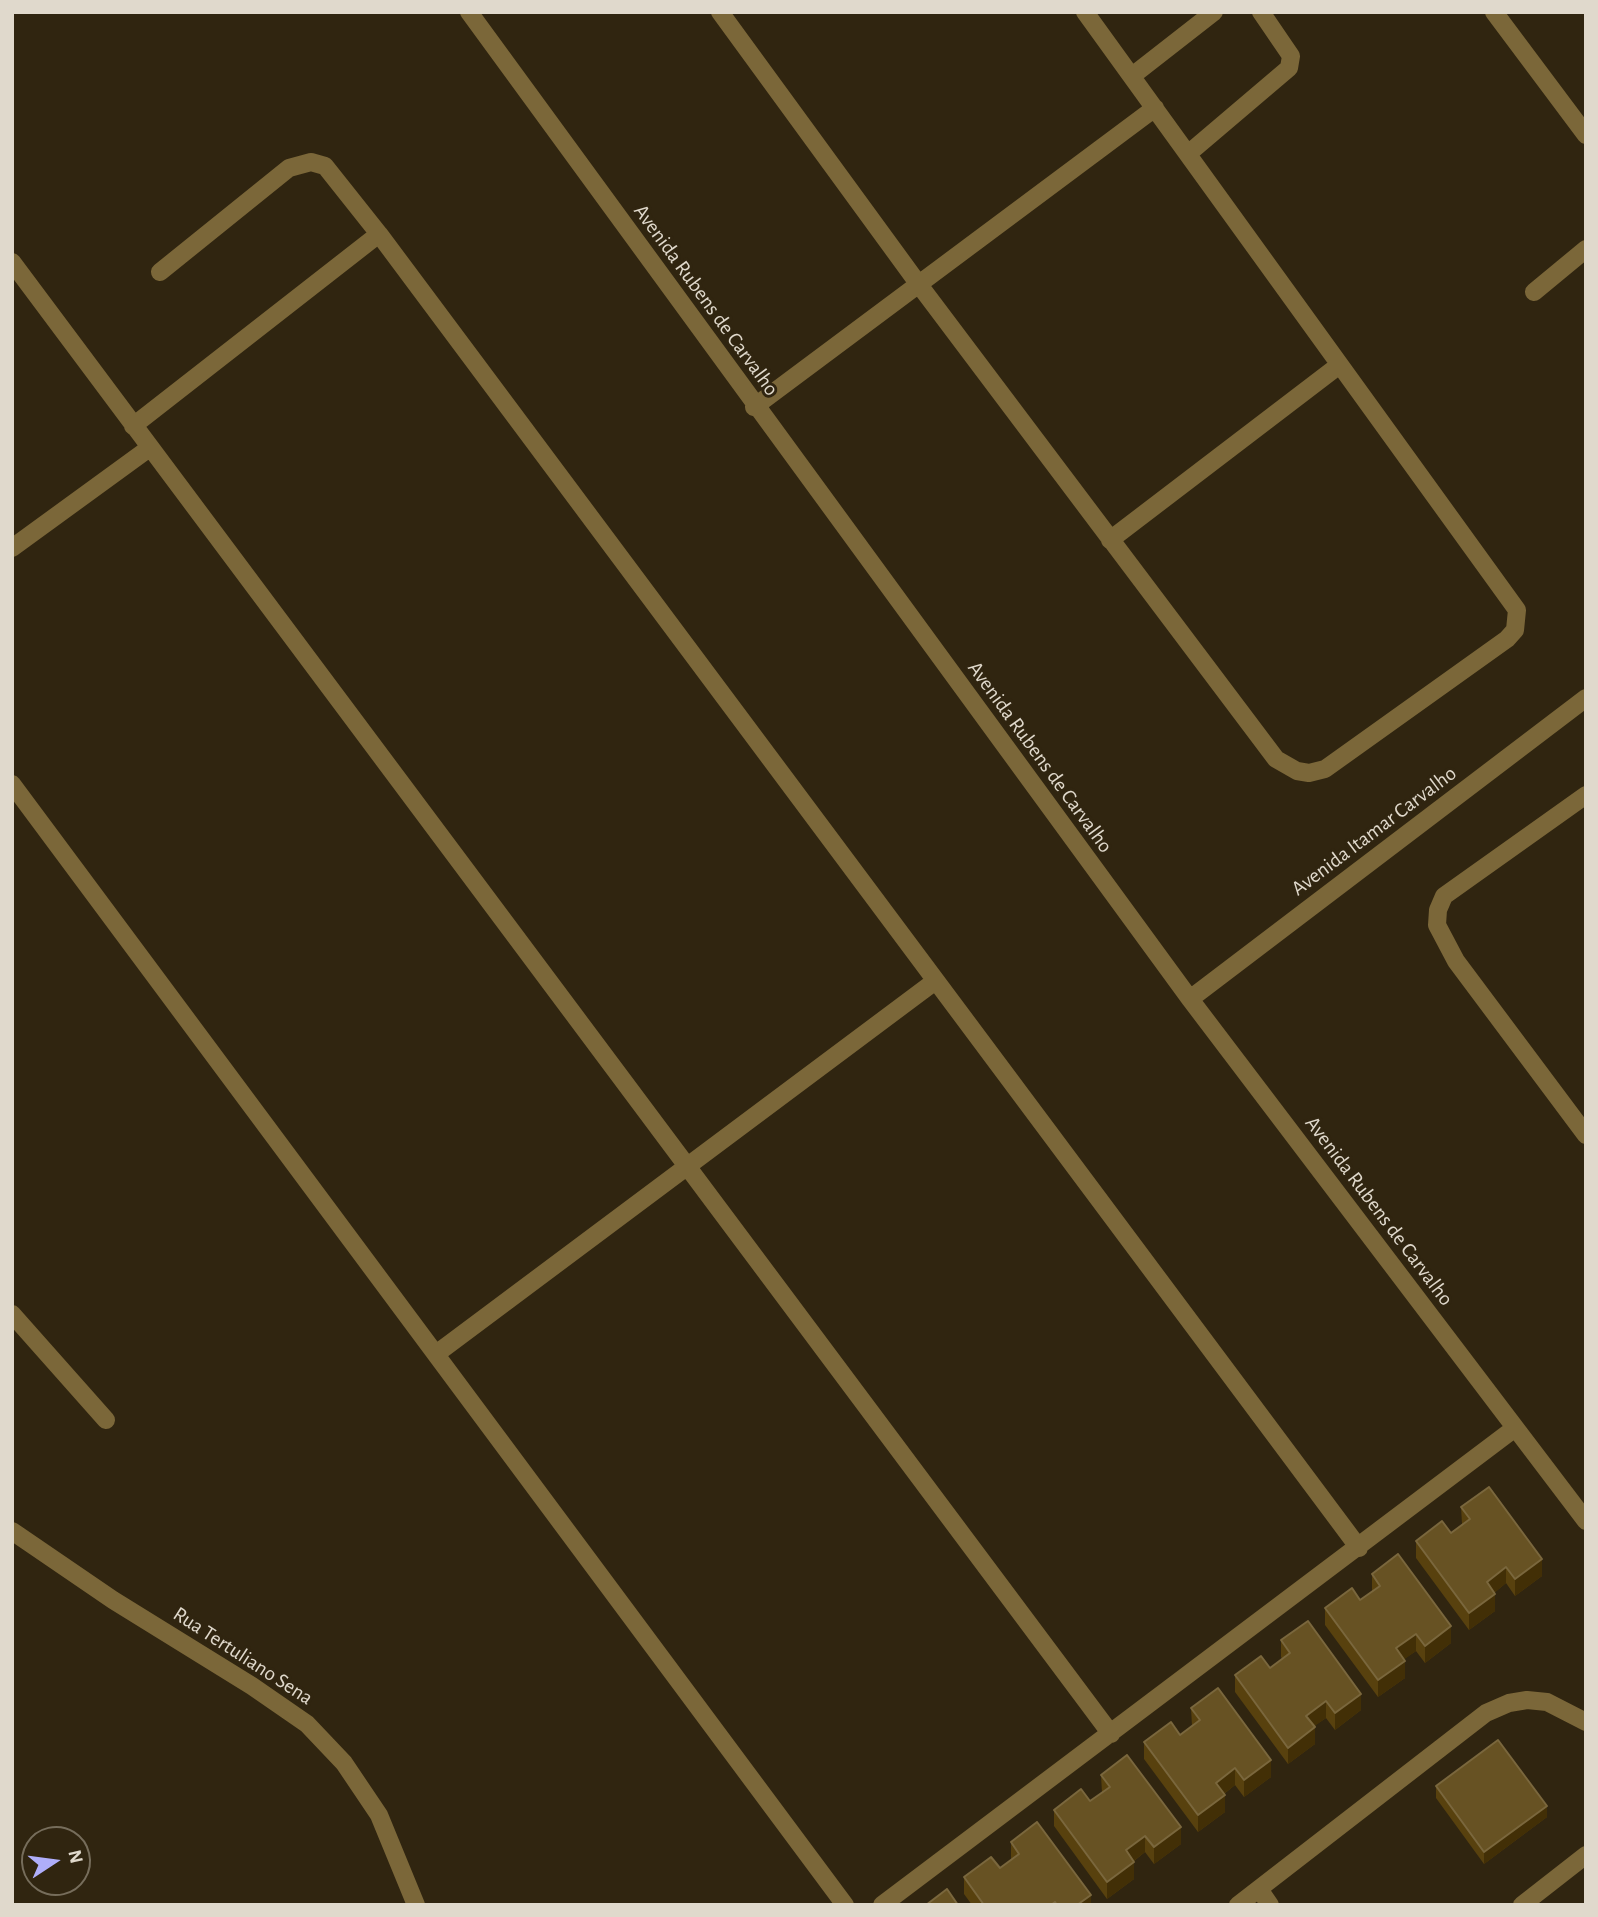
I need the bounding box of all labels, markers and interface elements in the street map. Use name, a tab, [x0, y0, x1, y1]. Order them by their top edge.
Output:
street label: Avenida Rubens de Carvalho	[628, 199, 784, 401]
street label: Avenida Rubens de Carvalho	[962, 656, 1118, 858]
street label: Avenida Itamar Carvalho	[1286, 761, 1462, 901]
street label: Avenida Rubens de Carvalho	[1300, 1111, 1458, 1311]
street label: Rua Tertuliano Sena	[168, 1601, 318, 1711]
north arrow	[21, 1826, 91, 1896]
text: N	[64, 1848, 86, 1865]

